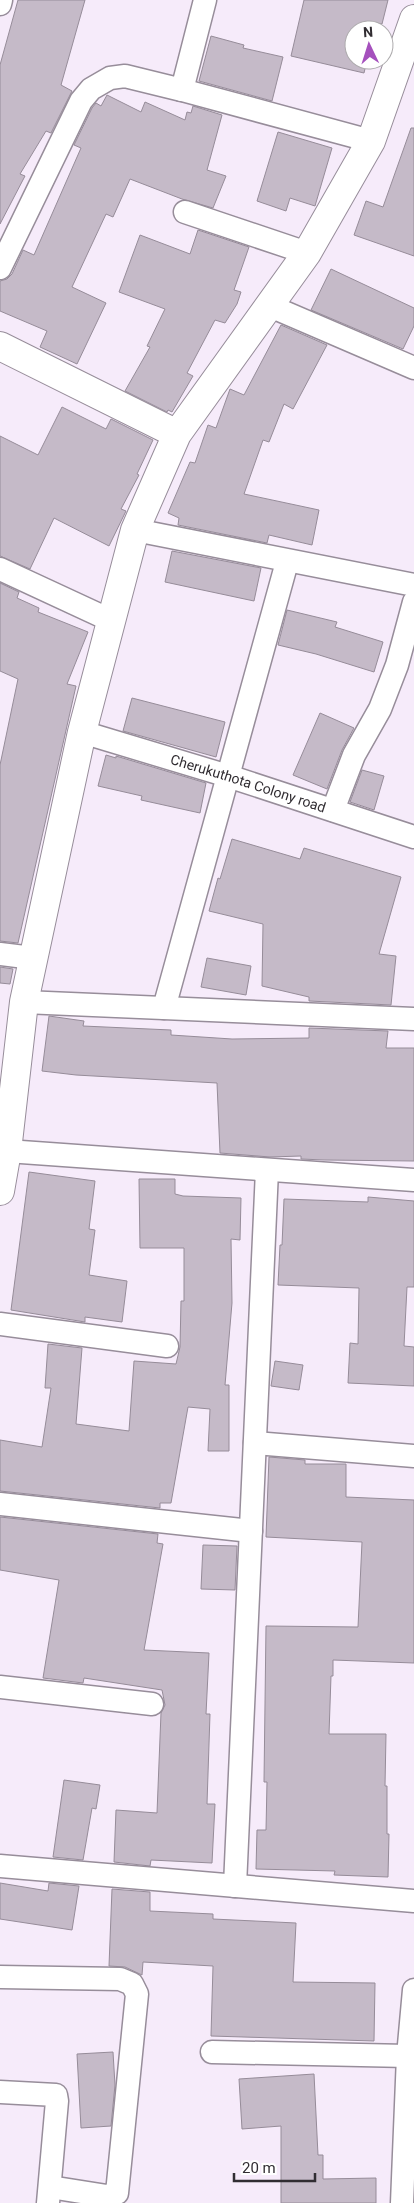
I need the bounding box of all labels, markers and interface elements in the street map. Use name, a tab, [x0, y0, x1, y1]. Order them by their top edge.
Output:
north arrow	[344, 20, 394, 70]
text: N	[363, 24, 374, 40]
street label: Cherukuthota Colony road	[169, 751, 328, 816]
scale bar	[234, 2150, 315, 2182]
text: 20 m	[242, 2159, 276, 2177]

